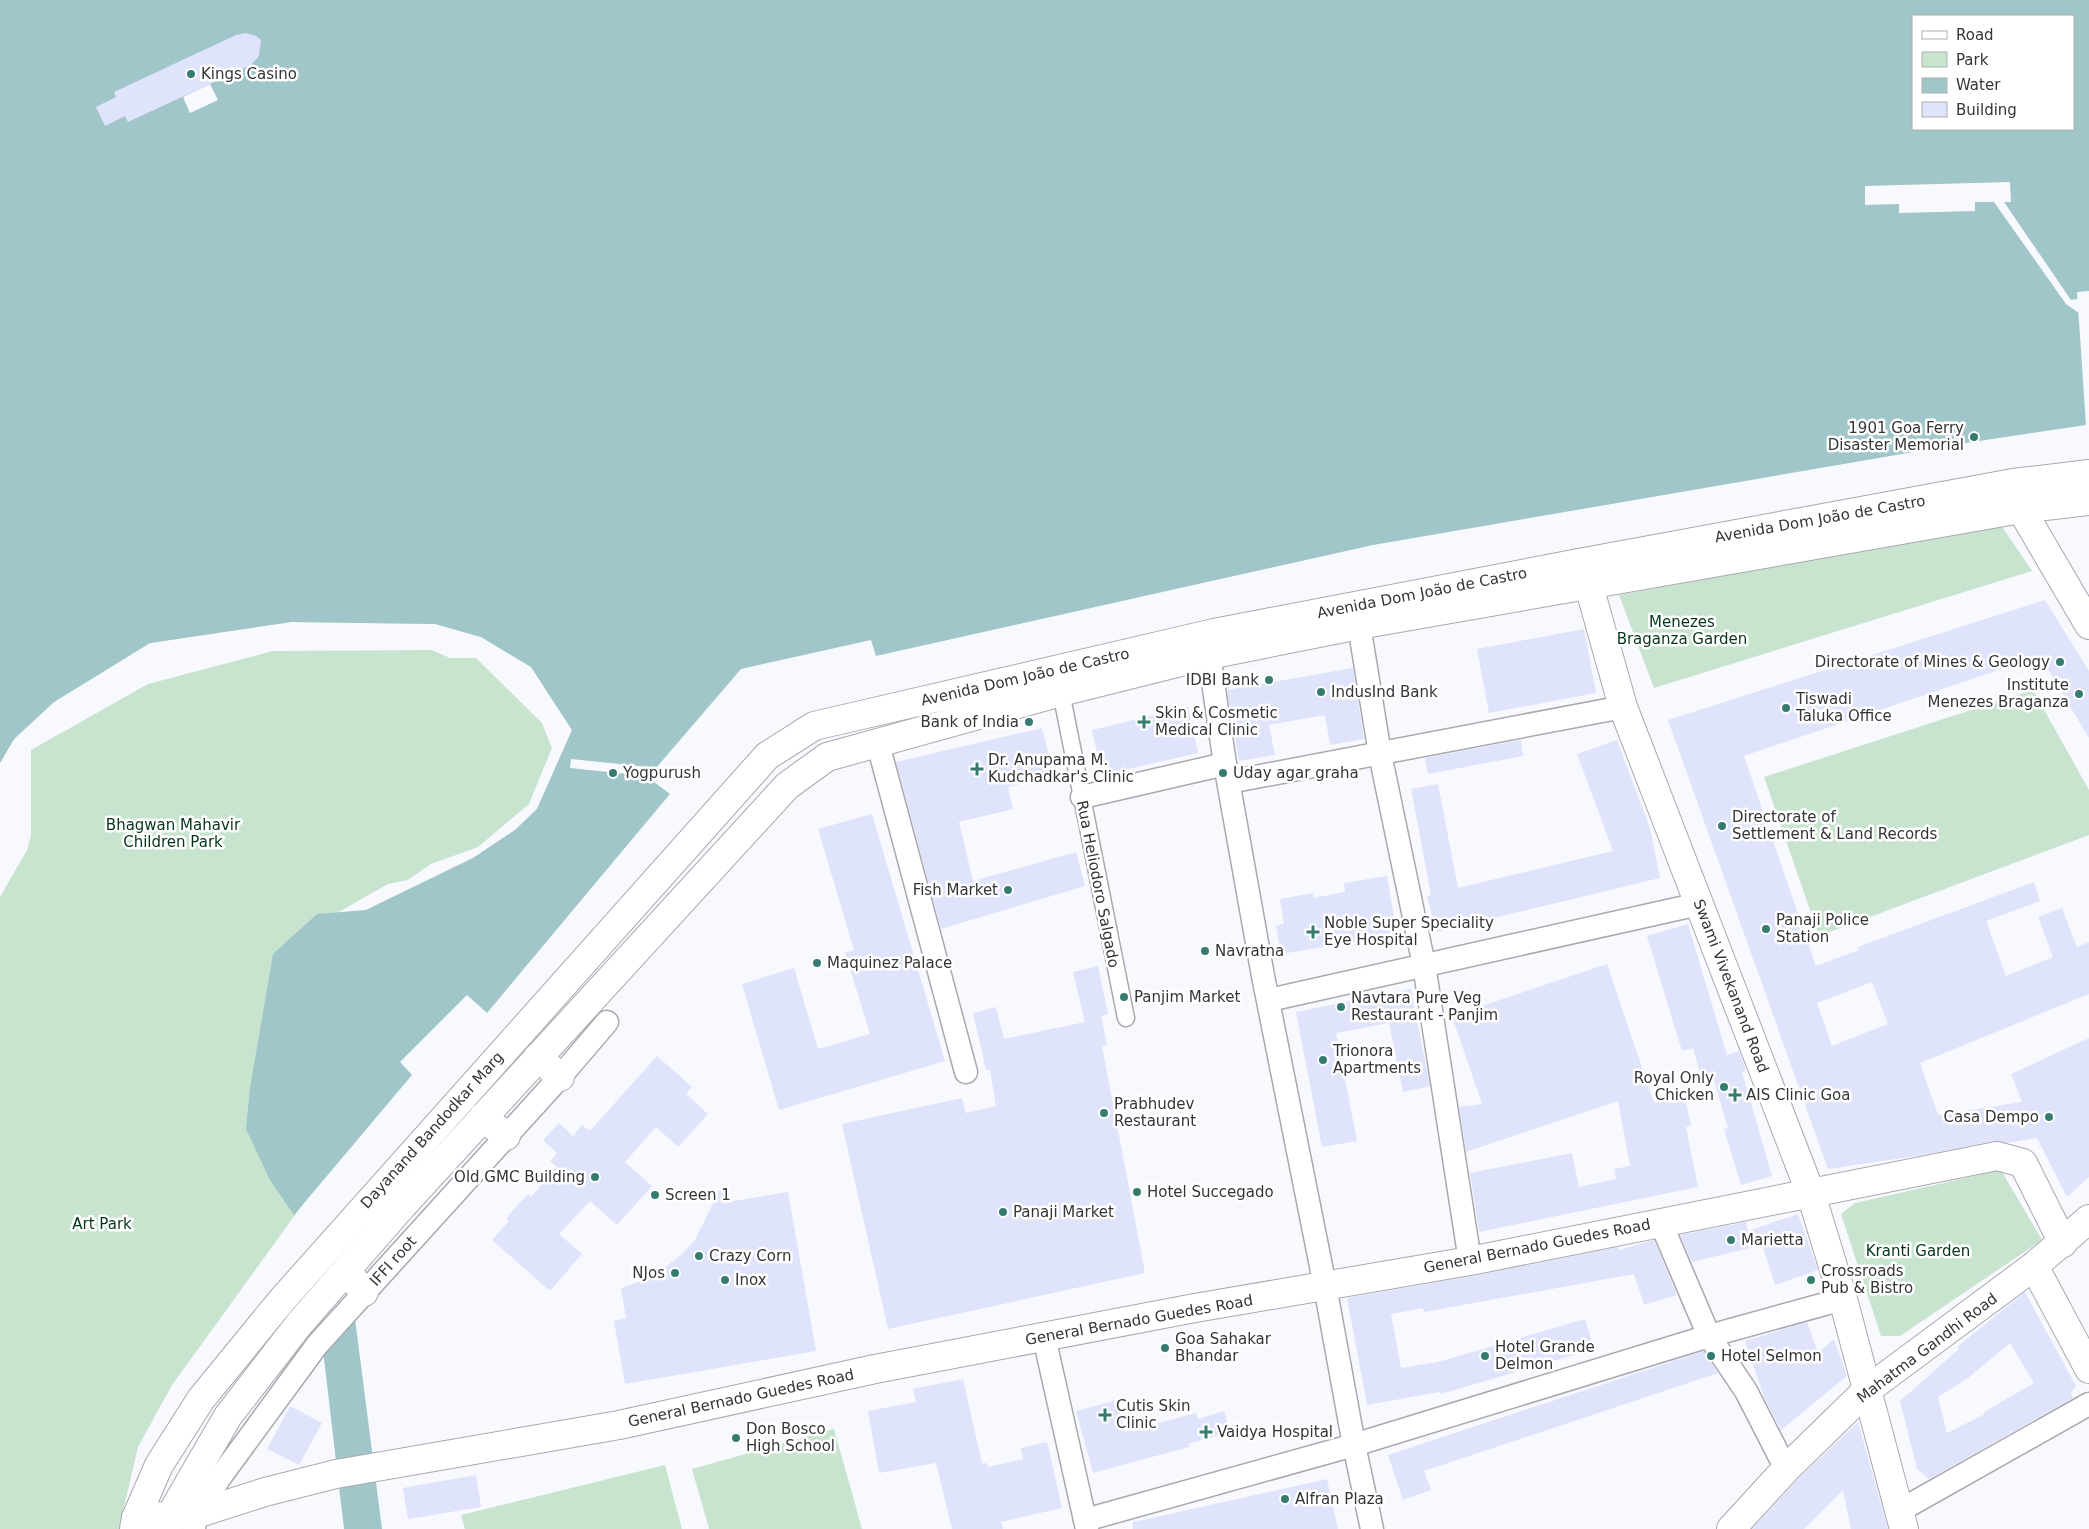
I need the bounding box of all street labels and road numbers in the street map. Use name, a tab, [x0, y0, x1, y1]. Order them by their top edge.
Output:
street label: Avenida Dom João de Castro	[1713, 492, 1927, 546]
street label: Avenida Dom João de Castro	[1316, 564, 1528, 622]
street label: Avenida Dom João de Castro	[919, 644, 1131, 710]
street label: Rua Heliodoro Salgado	[1073, 799, 1123, 969]
street label: Swami Vivekanand Road	[1690, 897, 1772, 1075]
street label: Dayanand Bandodkar Marg	[357, 1048, 507, 1212]
street label: General Bernado Guedes Road	[1422, 1215, 1652, 1277]
street label: IFFI root	[366, 1232, 420, 1290]
street label: Mahatma Gandhi Road	[1853, 1289, 2001, 1407]
street label: General Bernado Guedes Road	[1024, 1291, 1254, 1349]
street label: General Bernado Guedes Road	[626, 1365, 856, 1431]

